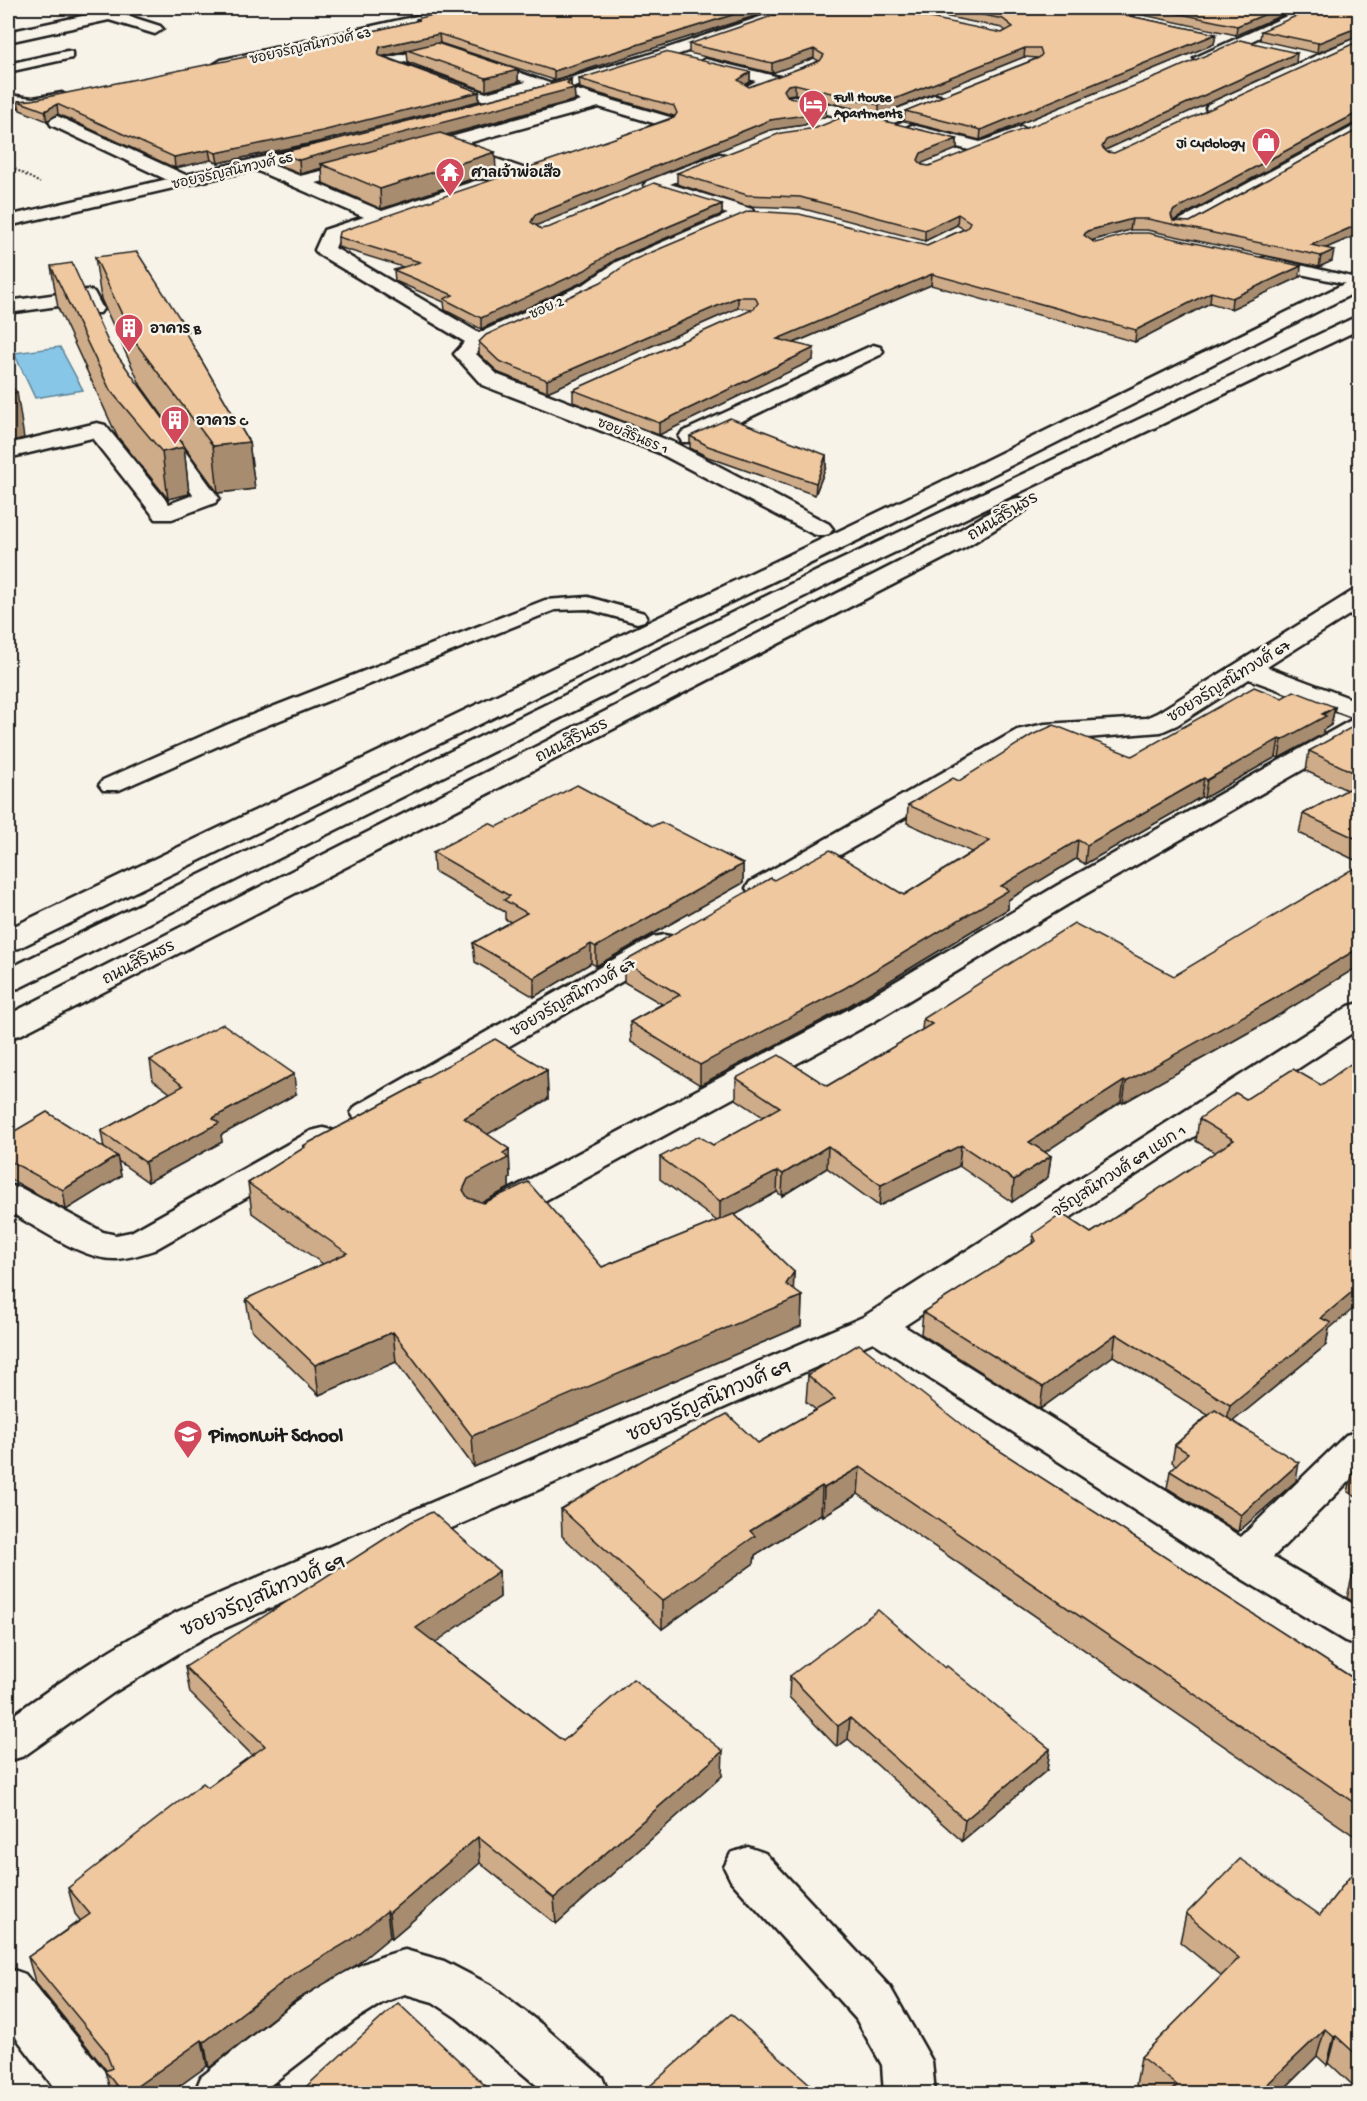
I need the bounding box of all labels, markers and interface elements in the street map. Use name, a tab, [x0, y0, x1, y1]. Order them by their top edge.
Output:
street label: ซอยจรัญสนิทวงศ์ 63	[248, 22, 373, 70]
hotel icon: Full House Apartments	[797, 88, 829, 130]
place label: Full House Apartments	[833, 90, 903, 123]
shop icon: Ji Cyclology	[1250, 126, 1282, 168]
place label: Ji Cyclology	[1175, 136, 1245, 153]
street label: ซอยจรัญสนิทวงศ์ 65	[170, 147, 295, 195]
temple icon: ศาลเจ้าพ่อเสือ	[434, 156, 466, 198]
place label: ศาลเจ้าพ่อเสือ	[471, 162, 561, 183]
street label: ซอย 2	[527, 294, 567, 324]
building icon: อาคาร B	[113, 312, 145, 354]
place label: อาคาร B	[150, 322, 202, 339]
building icon: อาคาร C	[159, 404, 191, 446]
place label: อาคาร C	[196, 414, 249, 431]
street label: ซอยสิรินธร 1	[594, 414, 670, 459]
street label: ถนนสิรินธร	[963, 486, 1043, 546]
street label: ซอยจรัญสนิทวงศ์ 67	[1162, 633, 1296, 729]
street label: ถนนสิรินธร	[531, 712, 612, 768]
street label: ถนนสิรินธร	[98, 934, 179, 990]
street label: ซอยจรัญสนิทวงศ์ 67	[505, 951, 640, 1043]
street label: จรัญสนิทวงศ์ 69 แยก 1	[1046, 1118, 1191, 1223]
street label: ซอยจรัญสนิทวงศ์ 69	[622, 1351, 795, 1449]
school or university icon: Pimonwit School	[172, 1418, 204, 1460]
place label: Pimonwit School	[208, 1426, 344, 1449]
street label: ซอยจรัญสนิทวงศ์ 69	[176, 1546, 349, 1644]

